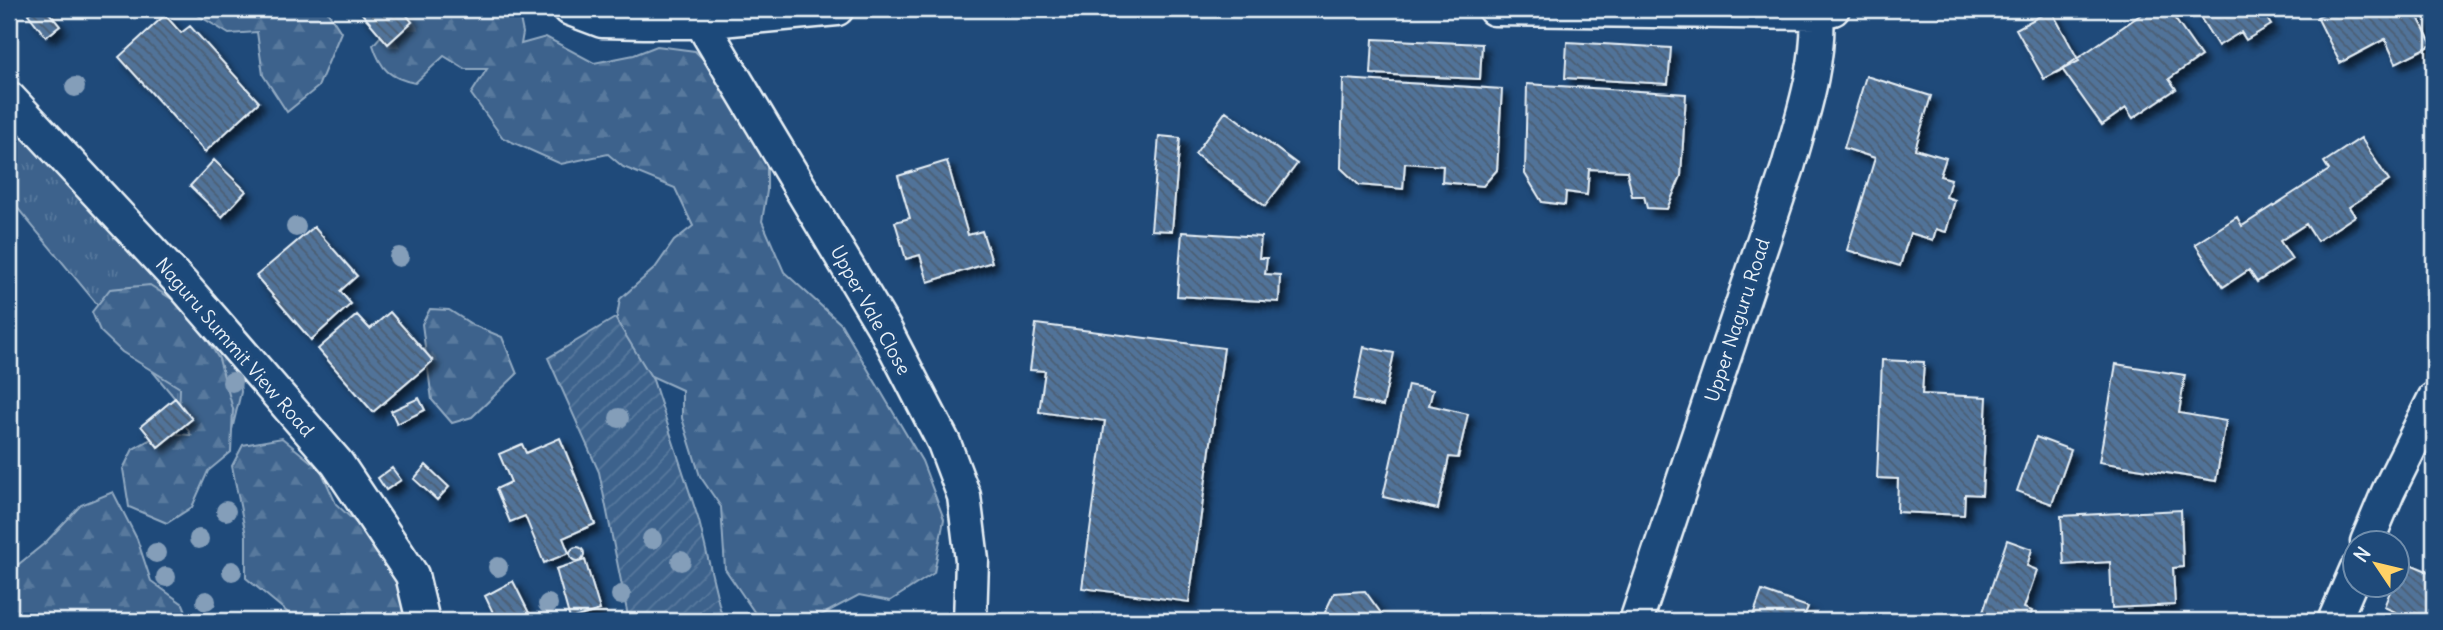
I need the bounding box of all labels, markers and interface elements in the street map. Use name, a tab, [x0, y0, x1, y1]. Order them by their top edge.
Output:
street label: Upper Naguru Road	[1699, 235, 1775, 405]
street label: Upper Vale Close	[826, 241, 916, 379]
street label: Naguru Summit View Road	[151, 253, 319, 441]
north arrow	[2342, 528, 2412, 598]
text: N	[2348, 542, 2376, 567]

